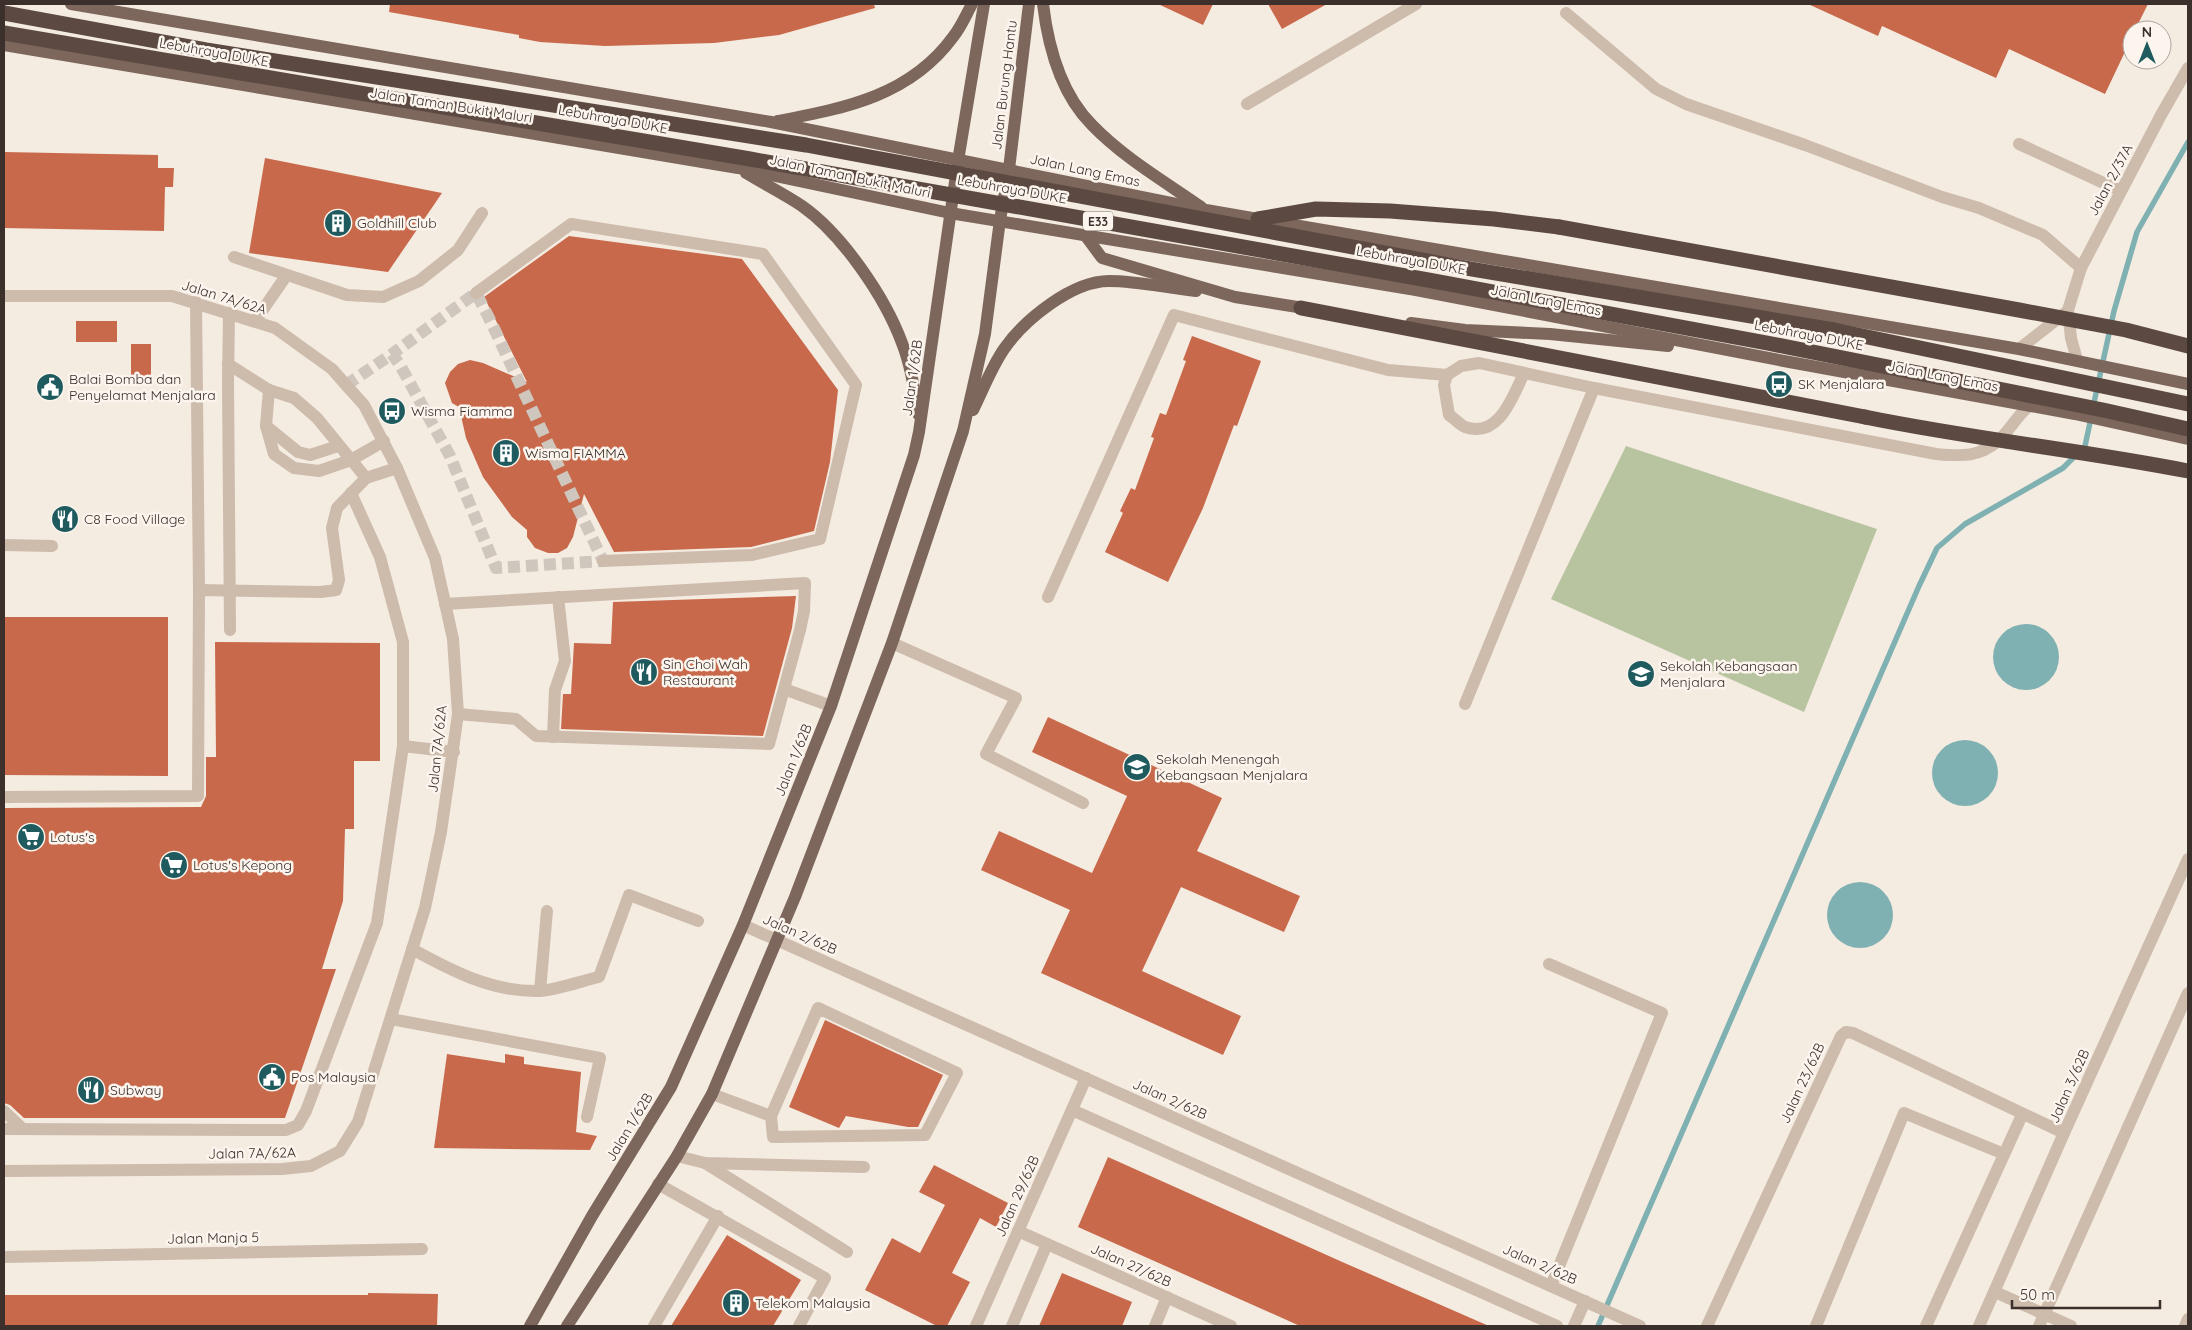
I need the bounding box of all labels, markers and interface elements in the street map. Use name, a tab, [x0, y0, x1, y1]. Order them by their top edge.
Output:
street label: Jalan Burung Hantu	[987, 19, 1021, 151]
north arrow	[2122, 20, 2172, 70]
text: N	[2142, 23, 2152, 41]
street label: Lebuhraya DUKE	[158, 33, 270, 71]
street label: Jalan Taman Bukit Maluri	[368, 83, 534, 127]
street label: Lebuhraya DUKE	[557, 100, 669, 138]
street label: Jalan 2/37A	[2084, 141, 2136, 219]
street label: Jalan Taman Bukit Maluri	[768, 150, 932, 202]
street label: Jalan Lang Emas	[1028, 150, 1142, 190]
street label: Lebuhraya DUKE	[956, 170, 1068, 208]
building icon: Goldhill Club	[323, 208, 353, 238]
road number: E33	[1083, 212, 1113, 230]
place label: Goldhill Club	[357, 214, 437, 232]
street label: Lebuhraya DUKE	[1355, 241, 1467, 279]
street label: Jalan 7A/62A	[179, 276, 269, 318]
street label: Jalan Lang Emas	[1489, 280, 1603, 320]
street label: Lebuhraya DUKE	[1753, 316, 1865, 354]
street label: Jalan 1/62B	[898, 339, 926, 417]
street label: Jalan Lang Emas	[1886, 356, 2000, 396]
bus stop icon: SK Menjalara	[1764, 369, 1794, 399]
place label: Balai Bomba dan Penyelamat Menjalara	[69, 370, 216, 404]
public building icon: Balai Bomba dan Penyelamat Menjalara	[35, 372, 65, 402]
place label: SK Menjalara	[1798, 375, 1884, 393]
bus stop icon: Wisma Fiamma	[377, 396, 407, 426]
place label: Wisma Fiamma	[411, 402, 513, 420]
building icon: Wisma FIAMMA	[491, 438, 521, 468]
place label: Wisma FIAMMA	[525, 444, 626, 462]
restaurant icon: C8 Food Village	[50, 504, 80, 534]
place label: C8 Food Village	[84, 510, 185, 528]
place label: Sin Choi Wah Restaurant	[663, 655, 748, 689]
restaurant icon: Sin Choi Wah Restaurant	[629, 657, 659, 687]
place label: Sekolah Kebangsaan Menjalara	[1660, 657, 1798, 691]
school or university icon: Sekolah Kebangsaan Menjalara	[1626, 659, 1656, 689]
street label: Jalan 7A/62A	[423, 704, 451, 794]
street label: Jalan 1/62B	[770, 721, 816, 799]
place label: Sekolah Menengah Kebangsaan Menjalara	[1156, 750, 1308, 784]
school or university icon: Sekolah Menengah Kebangsaan Menjalara	[1122, 752, 1152, 782]
supermarket icon: Lotus's	[16, 822, 46, 852]
place label: Lotus's	[50, 828, 94, 846]
supermarket icon: Lotus's Kepong	[159, 850, 189, 880]
place label: Lotus's Kepong	[193, 856, 292, 874]
street label: Jalan 2/62B	[760, 910, 840, 958]
street label: Jalan 23/62B	[1775, 1040, 1829, 1126]
street label: Jalan 3/62B	[2045, 1046, 2093, 1126]
public building icon: Pos Malaysia	[257, 1062, 287, 1092]
place label: Pos Malaysia	[291, 1068, 376, 1086]
restaurant icon: Subway	[76, 1075, 106, 1105]
street label: Jalan 2/62B	[1130, 1075, 1210, 1123]
place label: Subway	[110, 1081, 161, 1099]
street label: Jalan 1/62B	[601, 1089, 657, 1165]
street label: Jalan 7A/62A	[208, 1143, 296, 1163]
street label: Jalan 29/62B	[991, 1152, 1043, 1240]
street label: Jalan Manja 5	[167, 1228, 259, 1248]
street label: Jalan 27/62B	[1088, 1239, 1174, 1291]
street label: Jalan 2/62B	[1500, 1240, 1580, 1288]
scale bar	[2012, 1278, 2160, 1310]
text: 50 m	[2020, 1285, 2055, 1304]
building icon: Telekom Malaysia	[721, 1288, 751, 1318]
place label: Telekom Malaysia	[755, 1294, 871, 1312]

